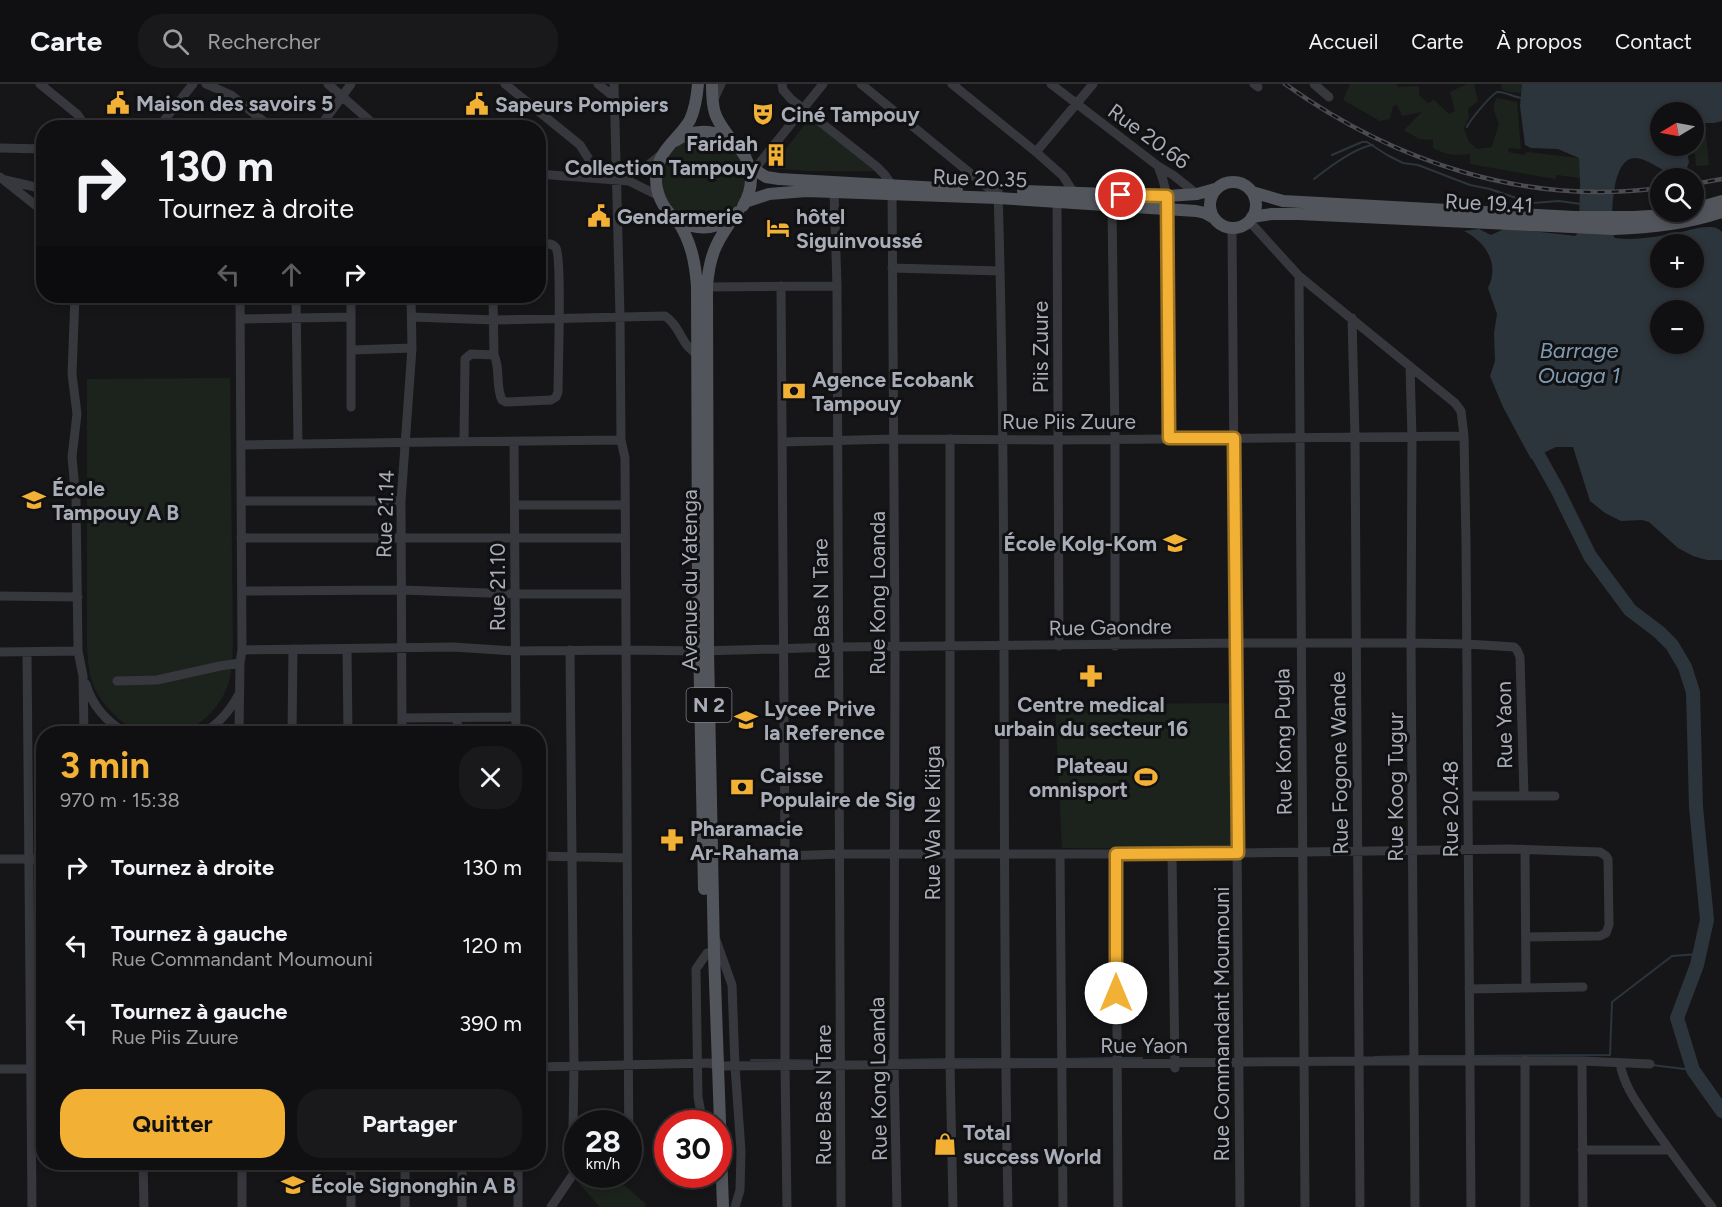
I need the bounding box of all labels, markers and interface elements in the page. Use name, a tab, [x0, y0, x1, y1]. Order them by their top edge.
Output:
search box	[138, 14, 558, 68]
text: Carte	[30, 24, 102, 58]
icon: search	[159, 25, 192, 58]
text: Rechercher	[207, 28, 320, 55]
text: Accueil	[1309, 29, 1378, 54]
text: Carte	[1411, 29, 1464, 54]
text: À propos	[1497, 29, 1582, 54]
text: Contact	[1615, 29, 1692, 54]
public building icon: Maison des savoirs 5	[105, 90, 131, 116]
place label: Maison des savoirs 5	[136, 91, 333, 116]
public building icon: Sapeurs Pompiers	[464, 91, 490, 117]
place label: Sapeurs Pompiers	[495, 92, 669, 117]
street label: Rue 20.66	[1103, 98, 1195, 174]
theatre icon: Ciné Tampouy	[750, 101, 776, 127]
place label: Ciné Tampouy	[781, 102, 920, 127]
north arrow	[1650, 102, 1704, 156]
map controls	[1650, 102, 1704, 354]
place label: Faridah Collection Tampouy	[565, 131, 759, 180]
text: 130 m	[159, 141, 274, 192]
building icon: Faridah Collection Tampouy	[763, 142, 789, 168]
icon: right	[60, 144, 138, 222]
street label: Rue 20.35	[932, 164, 1028, 192]
button: search	[1650, 168, 1704, 222]
pin	[1095, 169, 1146, 220]
icon: arrive	[1104, 178, 1137, 211]
street label: Rue 19.41	[1444, 188, 1534, 218]
text: Tournez à droite	[159, 192, 354, 225]
public building icon: Gendarmerie	[586, 203, 612, 229]
place label: Gendarmerie	[617, 204, 743, 229]
place label: hôtel Siguinvoussé	[796, 204, 923, 253]
hotel icon: hôtel Siguinvoussé	[765, 215, 791, 241]
button: +	[1650, 234, 1704, 288]
icon: left	[212, 258, 245, 291]
icon: ahead	[275, 258, 308, 291]
icon: right	[338, 258, 371, 291]
button: −	[1650, 300, 1704, 354]
street label: Piis Zuure	[1028, 301, 1053, 393]
water label: Barrage Ouaga 1	[1538, 337, 1620, 389]
place label: Agence Ecobank Tampouy	[812, 367, 975, 416]
bank icon: Agence Ecobank Tampouy	[781, 378, 807, 404]
street label: Rue Piis Zuure	[1002, 409, 1136, 434]
street label: Rue 21.14	[371, 470, 399, 558]
place label: École Tampouy A B	[52, 476, 179, 525]
school or university icon: École Tampouy A B	[21, 487, 47, 513]
street label: Avenue du Yatenga	[677, 489, 702, 671]
street label: Rue Kong Loanda	[865, 511, 890, 675]
school or university icon: École Kolg-Kom	[1162, 530, 1188, 556]
place label: École Kolg-Kom	[1003, 531, 1157, 556]
street label: Rue Bas N Tare	[807, 538, 835, 680]
street label: Rue 21.10	[485, 543, 510, 631]
street label: Rue Gaondre	[1048, 613, 1172, 641]
pharmacy icon: Centre medical urbain du secteur 16	[1078, 663, 1104, 689]
street label: Rue Kong Pugla	[1269, 668, 1297, 816]
street label: Rue Fogone Wande	[1325, 671, 1353, 855]
street label: Rue Yaon	[1491, 681, 1517, 769]
road number: N 2	[686, 688, 732, 722]
place label: Centre medical urbain du secteur 16	[994, 692, 1188, 741]
place label: Lycee Prive la Reference	[764, 696, 885, 745]
school or university icon: Lycee Prive la Reference	[733, 707, 759, 733]
street label: Rue Koog Tugur	[1383, 712, 1408, 862]
text: 3 min	[60, 744, 150, 787]
street label: Rue Wa Ne Kiiga	[920, 745, 945, 901]
button: close	[459, 746, 522, 809]
place label: Plateau omnisport	[1029, 753, 1128, 802]
street label: Rue 20.48	[1438, 760, 1463, 858]
place label: Caisse Populaire de Sig	[760, 763, 916, 812]
sports icon: Plateau omnisport	[1133, 764, 1159, 790]
bank icon: Caisse Populaire de Sig	[729, 774, 755, 800]
text: 970 m · 15:38	[60, 788, 180, 812]
place label: Pharamacie Ar-Rahama	[690, 816, 803, 865]
pharmacy icon: Pharamacie Ar-Rahama	[659, 827, 685, 853]
icon: right	[60, 851, 93, 884]
text: Tournez à droite	[111, 854, 274, 881]
text: 130 m	[463, 854, 522, 881]
street label: Rue Commandant Moumouni	[1209, 887, 1234, 1161]
text: Tournez à gauche	[111, 920, 287, 947]
icon: left	[60, 929, 93, 962]
text: 120 m	[462, 932, 522, 959]
text: Rue Commandant Moumouni	[111, 947, 373, 971]
position arrow	[1084, 961, 1148, 1025]
street label: Rue Kong Loanda	[864, 997, 892, 1161]
text: Tournez à gauche	[111, 998, 287, 1025]
icon: left	[60, 1007, 93, 1040]
text: 390 m	[459, 1010, 522, 1037]
street label: Rue Bas N Tare	[811, 1024, 836, 1166]
text: Rue Piis Zuure	[111, 1025, 238, 1049]
street label: Rue Yaon	[1100, 1033, 1188, 1058]
button: Quitter	[60, 1089, 285, 1158]
button: Partager	[297, 1089, 522, 1158]
speed limit sign: 30	[654, 1110, 732, 1188]
place label: Total success World	[963, 1120, 1101, 1169]
text: 28	[585, 1123, 621, 1160]
shop icon: Total success World	[932, 1131, 958, 1157]
text: km/h	[586, 1155, 620, 1173]
school or university icon: École Signonghin A B	[280, 1172, 306, 1198]
place label: École Signonghin A B	[311, 1173, 516, 1198]

